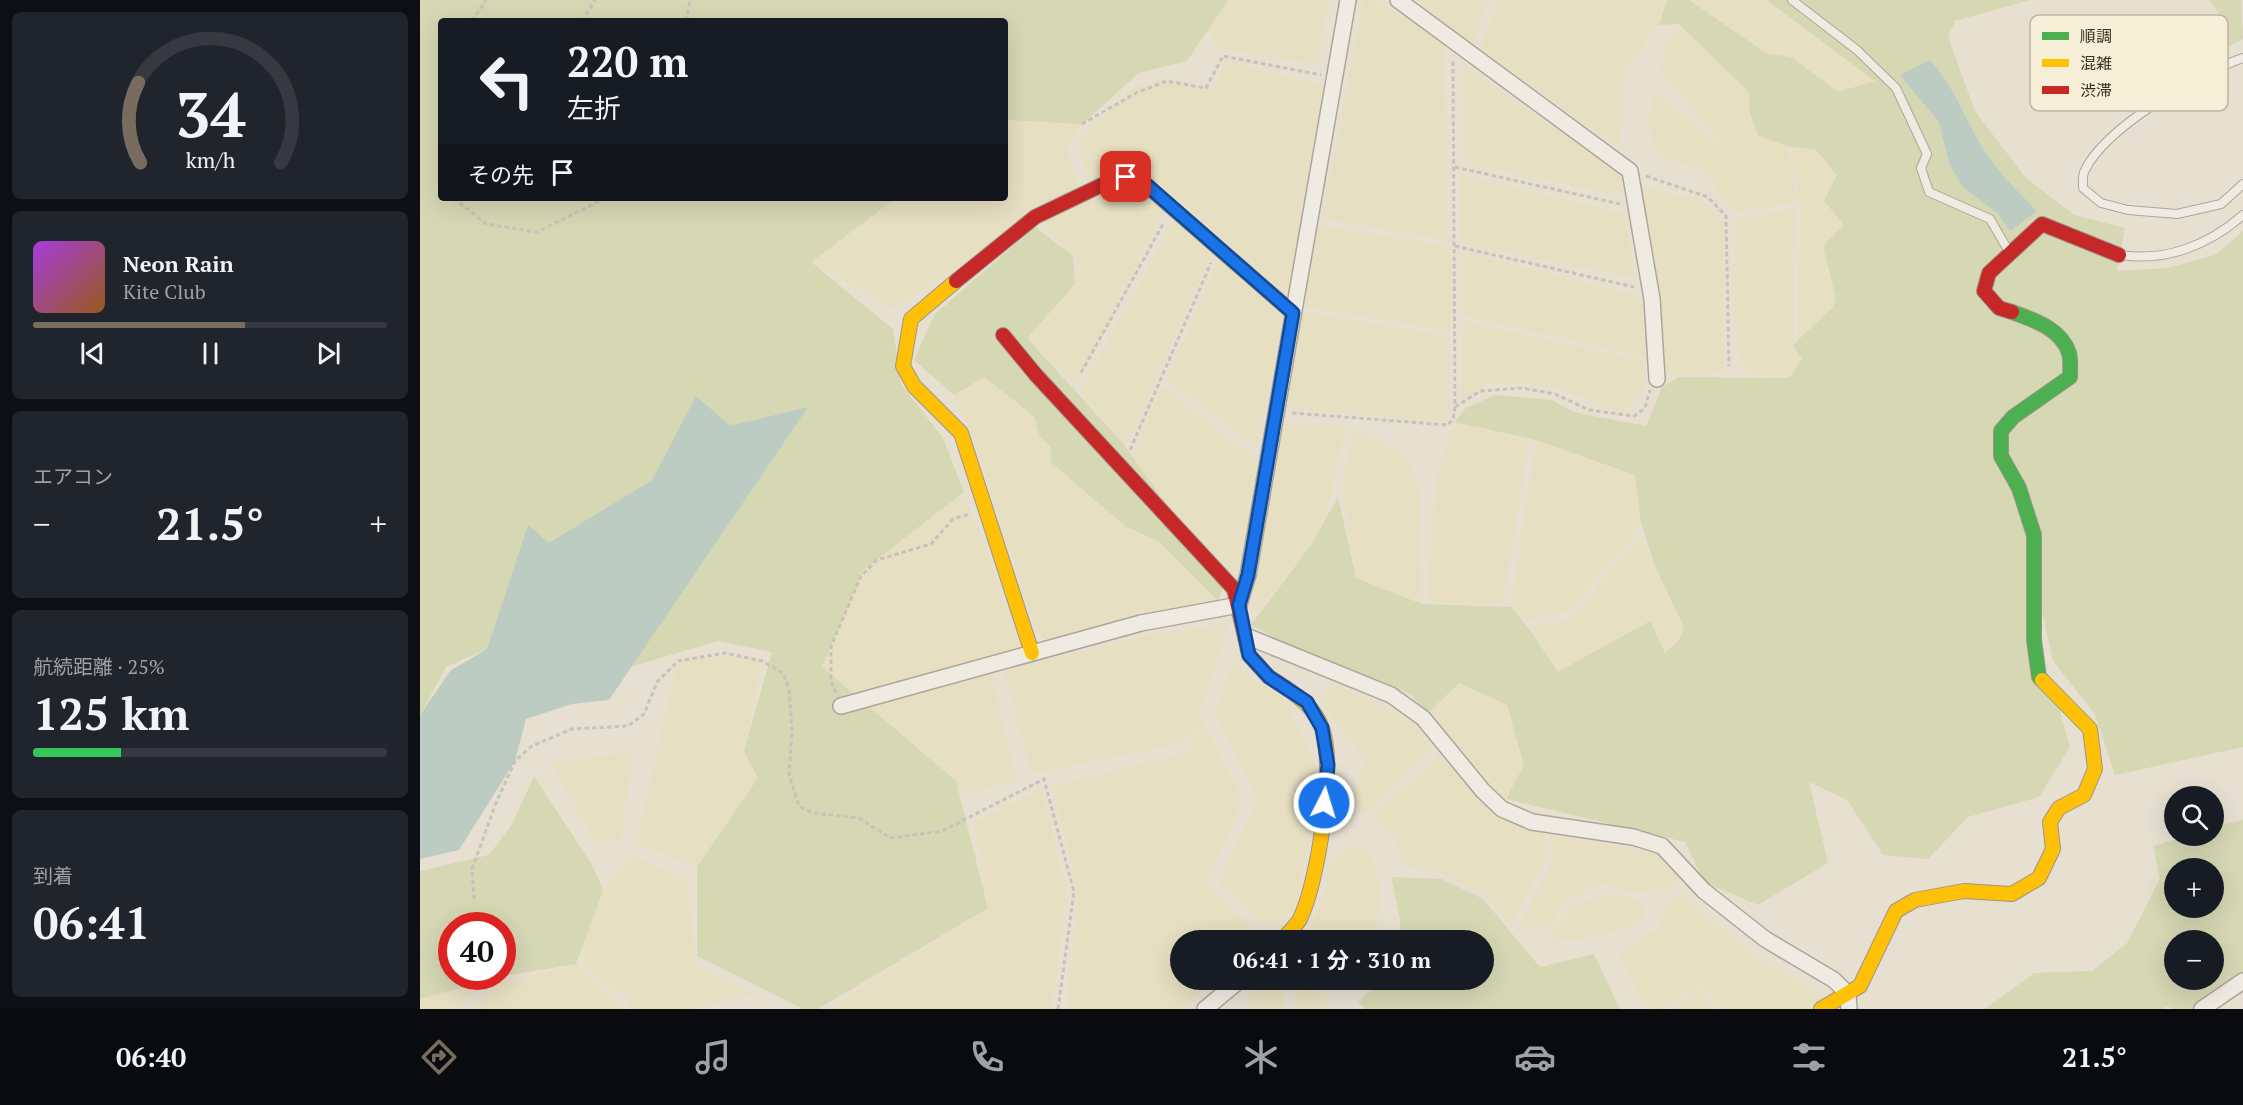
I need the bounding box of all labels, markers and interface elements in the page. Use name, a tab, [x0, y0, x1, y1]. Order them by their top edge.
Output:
legend	[2030, 15, 2228, 111]
text: 順調	[2080, 25, 2112, 47]
text: 220 m	[567, 33, 688, 89]
icon: left	[468, 42, 546, 120]
text: 混雑	[2080, 52, 2112, 74]
text: 34	[175, 72, 245, 155]
text: 渋滞	[2080, 79, 2112, 101]
text: 左折	[567, 90, 621, 126]
text: km/h	[185, 146, 235, 174]
pin	[1100, 151, 1151, 202]
icon: arrive	[546, 156, 579, 189]
text: その先	[468, 160, 534, 189]
icon: arrive	[1109, 160, 1142, 193]
text: Neon Rain	[123, 249, 234, 278]
text: Kite Club	[123, 278, 206, 305]
icon: previous	[76, 337, 109, 370]
icon: pause	[194, 337, 227, 370]
icon: next	[312, 337, 345, 370]
text: エアコン	[33, 463, 113, 490]
text: 21.5°	[156, 493, 264, 553]
text: −	[33, 502, 51, 545]
text: +	[369, 502, 387, 545]
text: 航続距離 · 25%	[33, 653, 165, 680]
text: 125 km	[33, 683, 189, 743]
position arrow	[1292, 771, 1356, 835]
map controls	[2164, 786, 2224, 990]
button: search	[2164, 786, 2224, 846]
button: +	[2164, 858, 2224, 918]
text: 到着	[33, 862, 73, 889]
text: 06:41	[33, 892, 150, 952]
speed limit sign: 40	[438, 912, 516, 990]
button: −	[2164, 930, 2224, 990]
text: 06:41 · 1 分 · 310 m	[1233, 945, 1431, 974]
icon: directions	[418, 1036, 460, 1078]
icon: music	[692, 1036, 734, 1078]
icon: phone	[966, 1036, 1008, 1078]
icon: climate	[1240, 1036, 1282, 1078]
icon: car	[1514, 1036, 1556, 1078]
icon: filters	[1788, 1036, 1830, 1078]
text: 06:40	[116, 1039, 186, 1075]
text: 21.5°	[2062, 1039, 2127, 1075]

